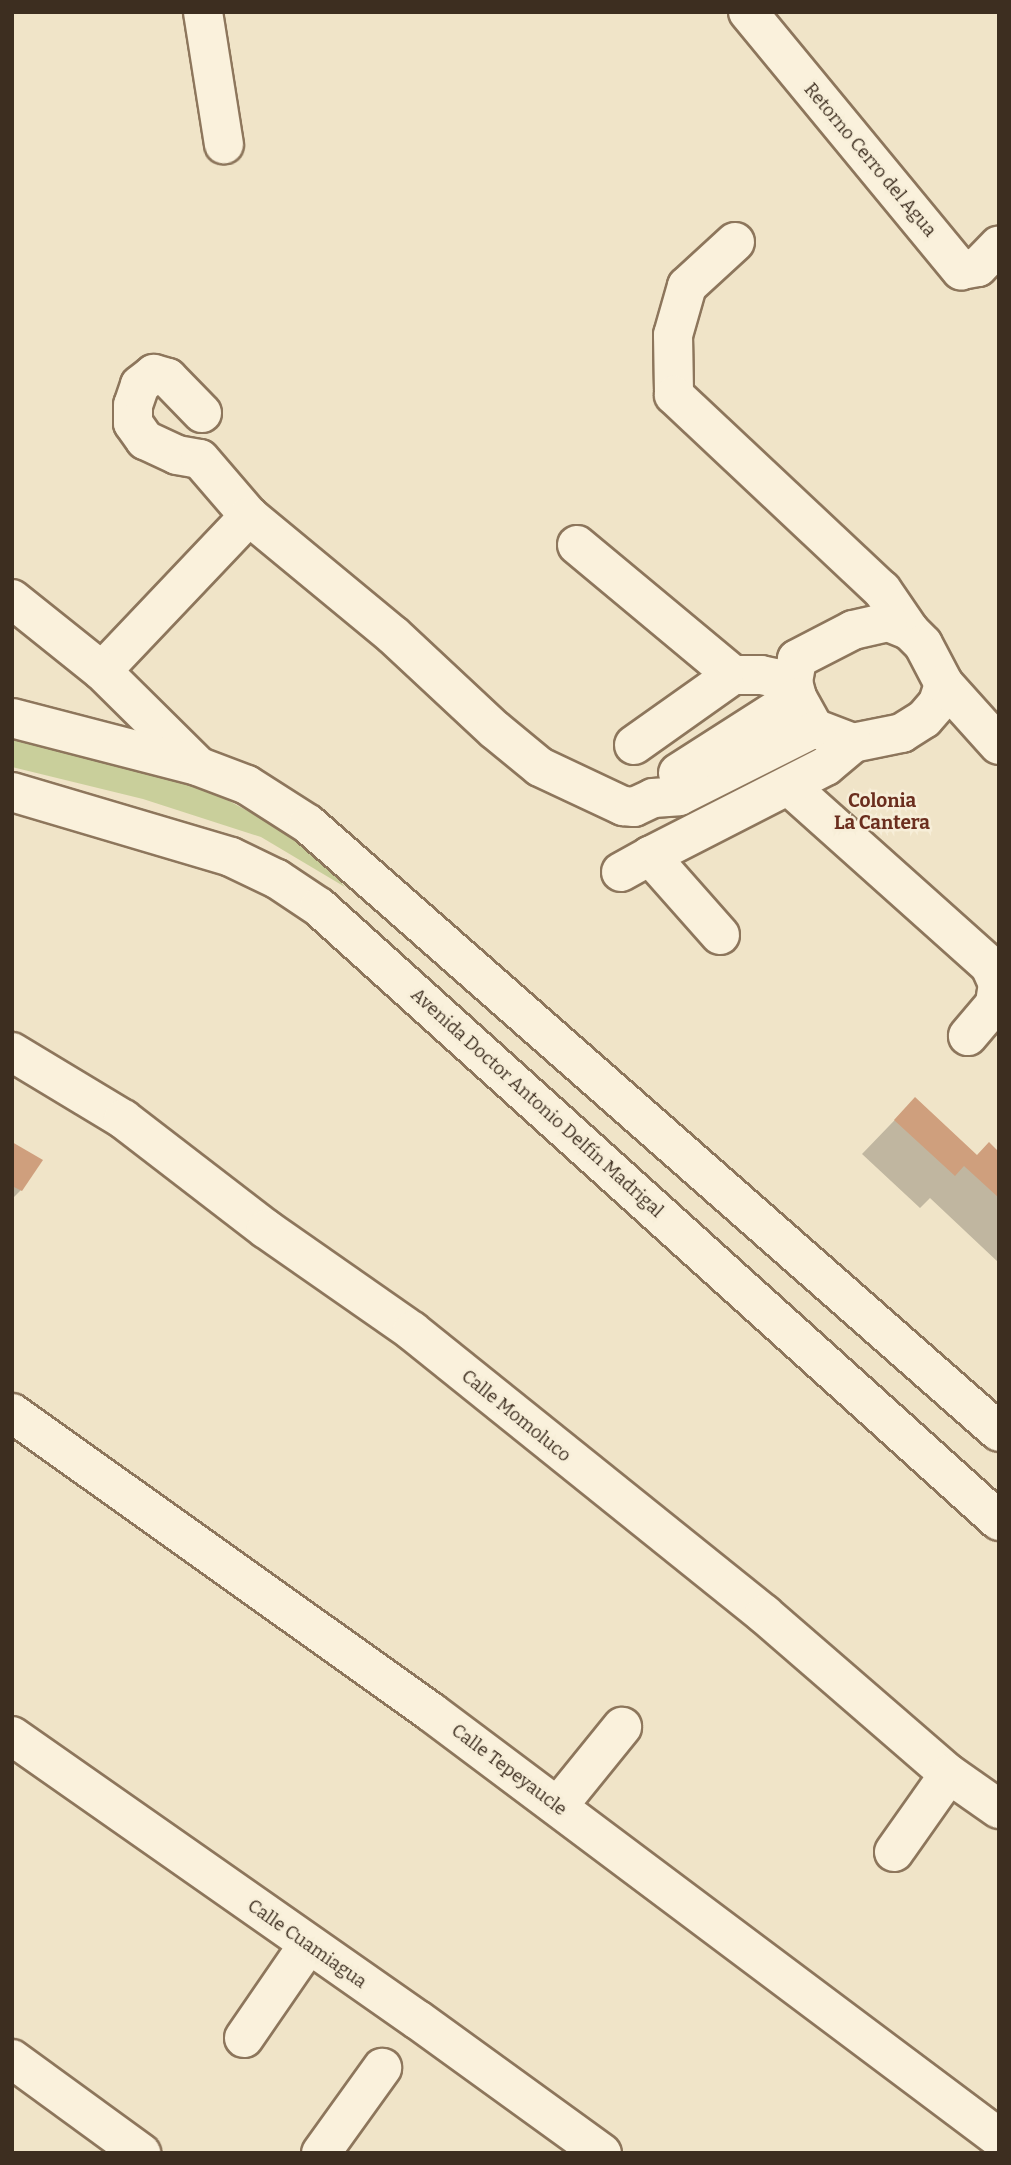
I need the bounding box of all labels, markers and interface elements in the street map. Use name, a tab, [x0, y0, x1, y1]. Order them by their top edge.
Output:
street label: Retorno Cerro del Agua	[799, 79, 941, 241]
district label: Colonia La Cantera	[834, 790, 930, 834]
street label: Avenida Doctor Antonio Delfín Madrigal	[406, 984, 668, 1222]
street label: Calle Momoluco	[457, 1365, 575, 1467]
street label: Calle Tepeyaucle	[447, 1720, 571, 1820]
street label: Calle Cuamiagua	[243, 1895, 371, 1993]

